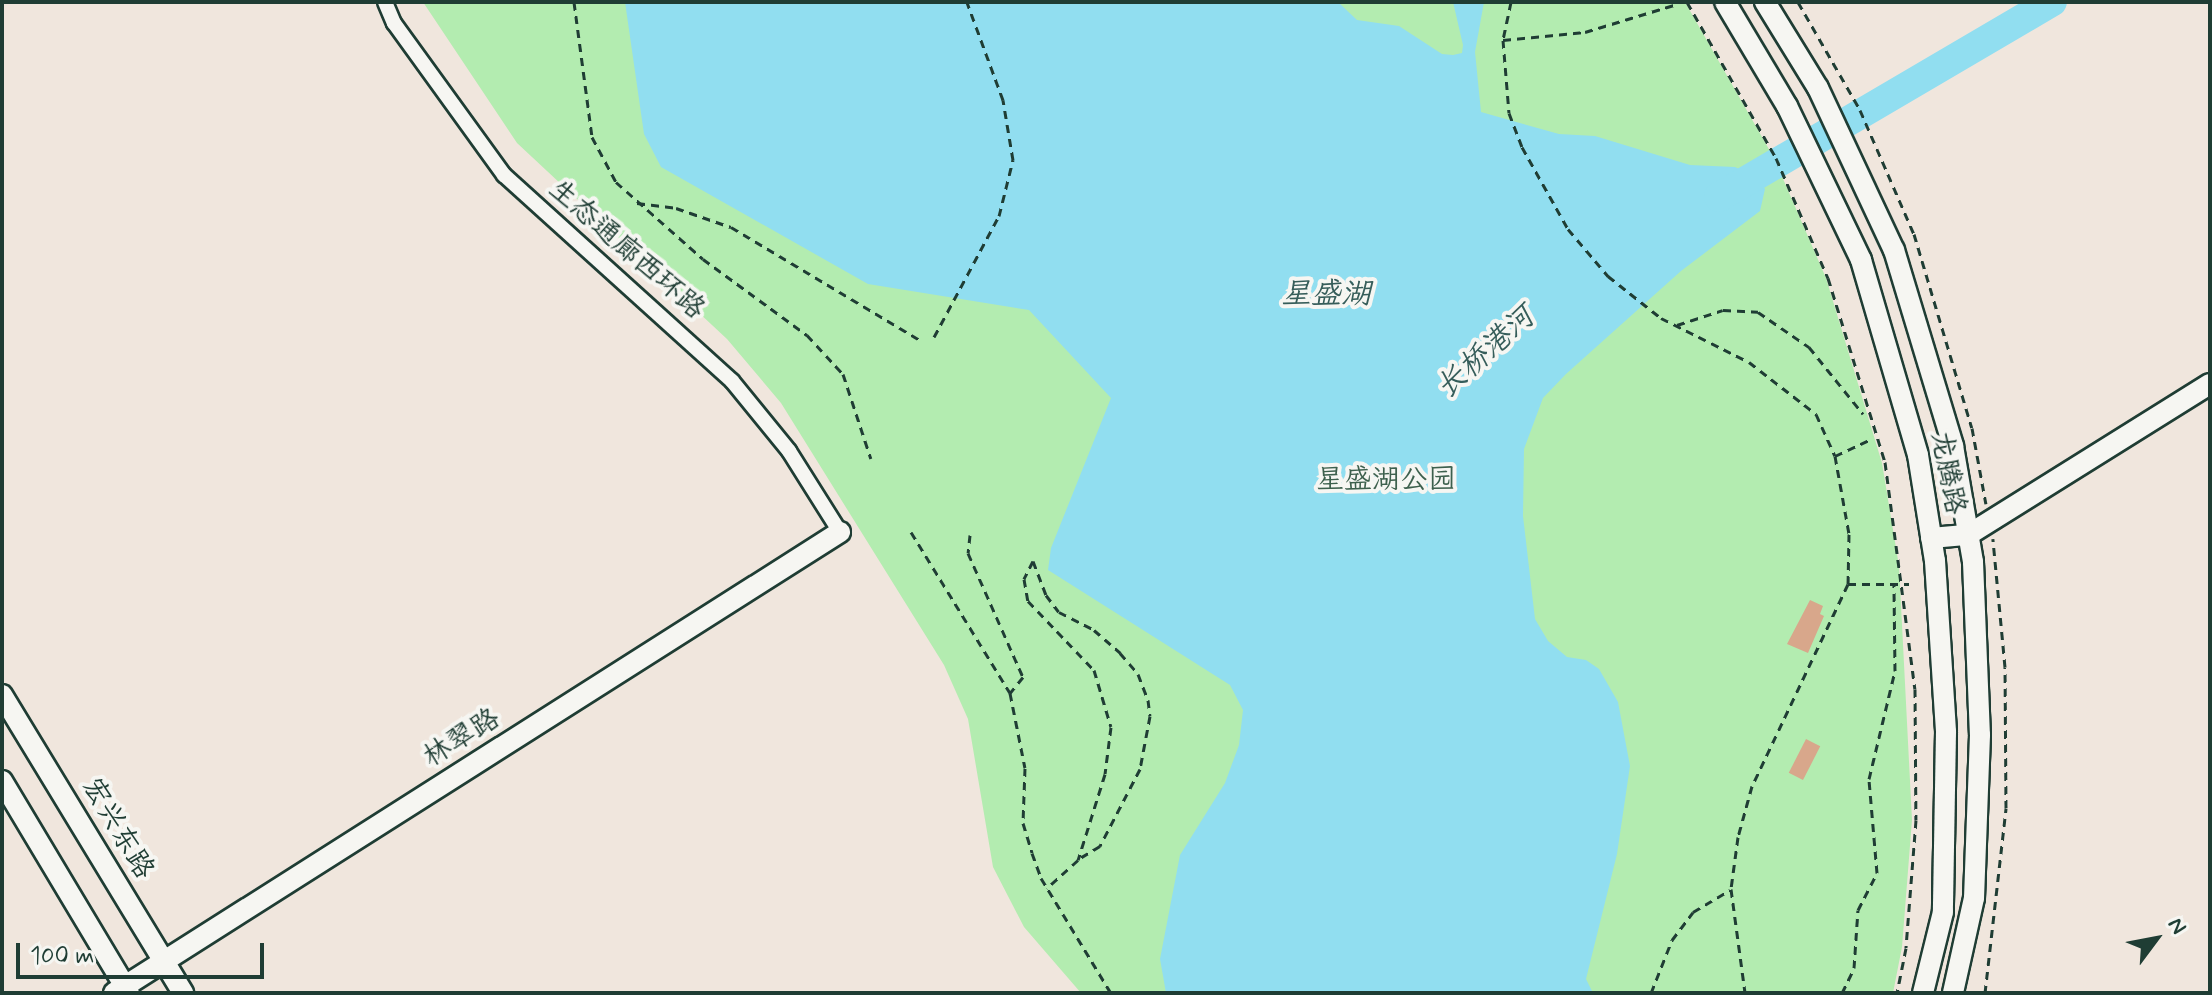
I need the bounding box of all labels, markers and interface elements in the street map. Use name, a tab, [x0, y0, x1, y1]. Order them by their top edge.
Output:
street label: 生态通廊西环路	[541, 173, 711, 327]
water label: 星盛湖	[1281, 277, 1371, 313]
water label: 长桥港河	[1429, 299, 1543, 407]
street label: 龙腾路	[1922, 429, 1972, 517]
park label: 星盛湖公园	[1316, 464, 1456, 498]
street label: 林翠路	[417, 702, 507, 776]
street label: 宏兴东路	[74, 772, 160, 886]
north arrow	[2116, 899, 2196, 979]
text: N	[2161, 913, 2192, 940]
scale bar	[20, 927, 268, 977]
text: 100 m	[30, 941, 94, 972]

